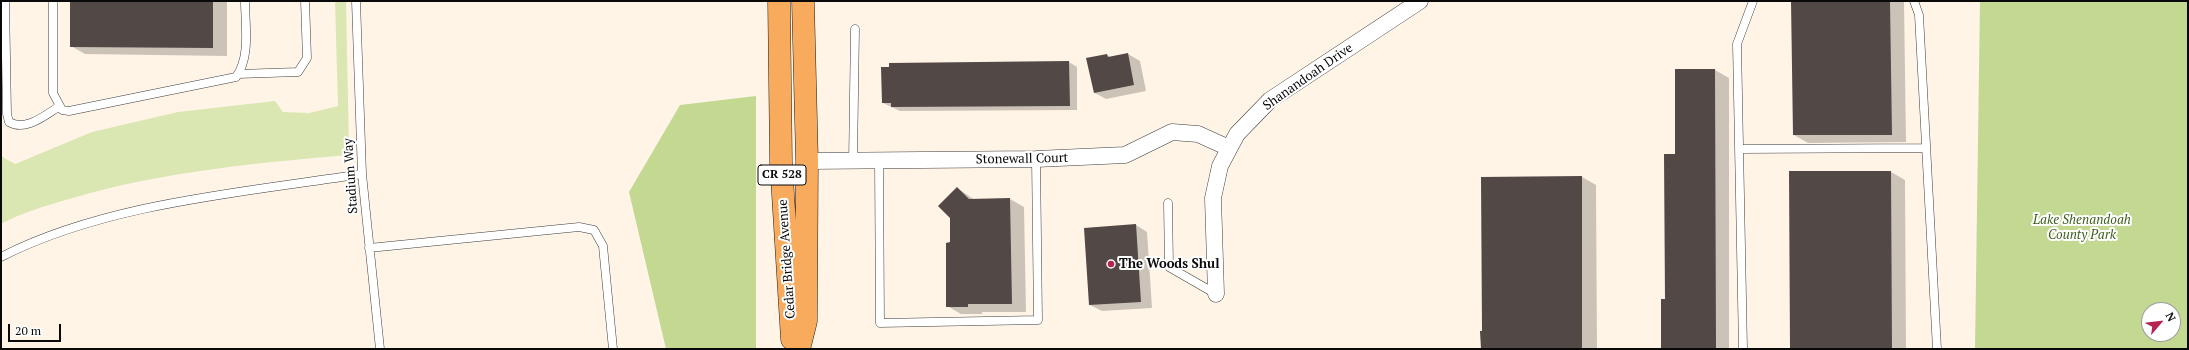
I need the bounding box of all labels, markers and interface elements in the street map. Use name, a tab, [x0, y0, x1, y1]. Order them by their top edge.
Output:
street label: Shanandoah Drive	[1260, 40, 1356, 114]
street label: Stadium Way	[341, 138, 361, 214]
street label: Stonewall Court	[975, 150, 1069, 168]
road number: CR 528	[758, 165, 806, 185]
street label: Cedar Bridge Avenue	[775, 199, 799, 319]
park label: Lake Shenandoah County Park	[2033, 212, 2131, 243]
place label: The Woods Shul	[1119, 256, 1220, 272]
marker: The Woods Shul	[1106, 259, 1116, 269]
north arrow	[2141, 302, 2181, 342]
text: N	[2163, 310, 2179, 324]
scale bar	[10, 316, 63, 342]
text: 20 m	[15, 323, 41, 338]

